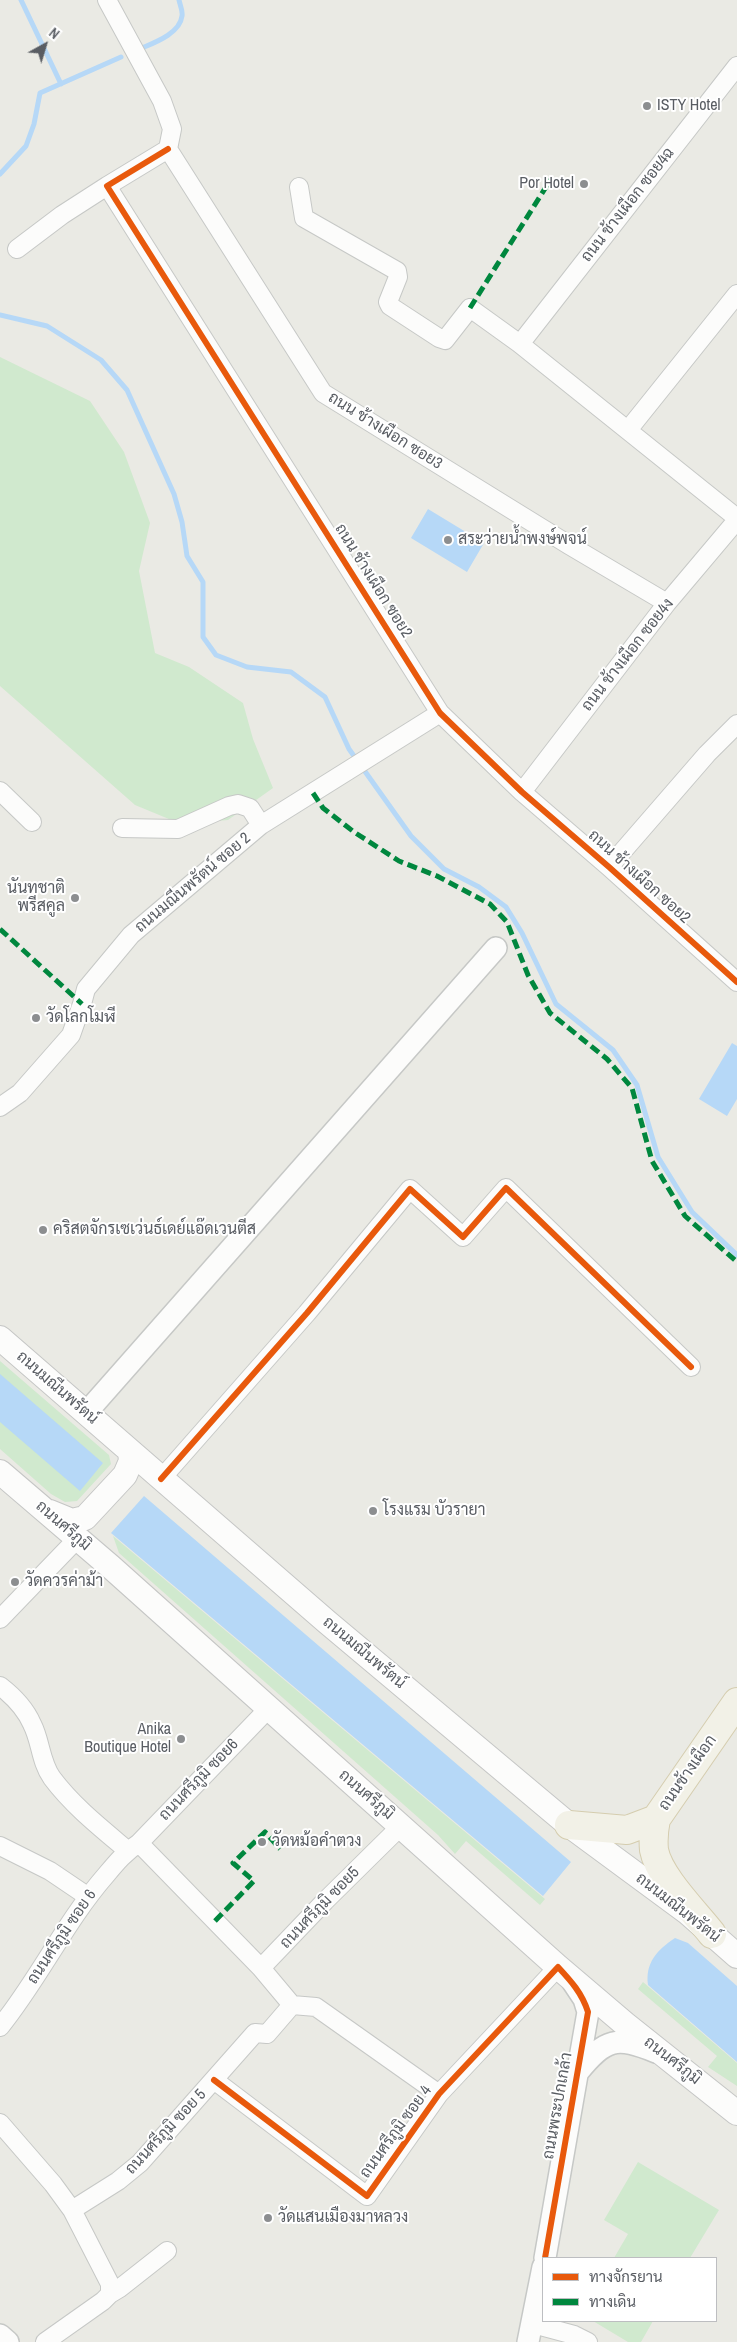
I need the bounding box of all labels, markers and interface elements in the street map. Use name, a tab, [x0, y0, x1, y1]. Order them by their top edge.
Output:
north arrow	[20, 20, 70, 70]
text: N	[46, 24, 63, 43]
place label: ISTY Hotel	[657, 96, 720, 116]
marker: ISTY Hotel	[641, 100, 653, 112]
street label: ถนน ช้างเผือก ซอย4ฉ	[577, 144, 679, 266]
place label: Por Hotel	[519, 174, 574, 194]
marker: Por Hotel	[578, 178, 590, 190]
street label: ถนน ช้างเผือก ซอย3	[324, 388, 446, 474]
street label: ถนน ช้างเผือก ซอย2	[330, 520, 416, 642]
place label: สระว่ายน้ำพงษ์พจน์	[458, 530, 587, 550]
marker: สระว่ายน้ำพงษ์พจน์	[442, 534, 454, 546]
street label: ถนน ช้างเผือก ซอย4ง	[578, 595, 678, 715]
street label: ถนน ช้างเผือก ซอย2	[584, 826, 694, 928]
street label: ถนนมณีนพรัตน์ ซอย 2	[131, 829, 255, 937]
place label: นันทชาติ พรีสคูล	[7, 879, 65, 917]
marker: นันทชาติ พรีสคูล	[69, 892, 81, 904]
place label: วัดโลกโมฬี	[46, 1008, 116, 1028]
marker: วัดโลกโมฬี	[30, 1012, 42, 1024]
place label: คริสตจักรเซเว่นธ์เดย์แอ๊ดเวนตีส	[53, 1220, 256, 1240]
marker: คริสตจักรเซเว่นธ์เดย์แอ๊ดเวนตีส	[37, 1224, 49, 1236]
street label: ถนนมณีนพรัตน์	[12, 1347, 102, 1429]
street label: ถนนศรีภูมิ	[32, 1497, 94, 1555]
place label: โรงแรม บัวรายา	[383, 1501, 485, 1521]
marker: โรงแรม บัวรายา	[367, 1505, 379, 1517]
place label: วัดควรค่าม้า	[25, 1572, 103, 1592]
marker: วัดควรค่าม้า	[9, 1576, 21, 1588]
street label: ถนนมณีนพรัตน์	[319, 1613, 409, 1693]
place label: Anika Boutique Hotel	[84, 1720, 171, 1758]
street label: ถนนช้างเผือก	[655, 1731, 721, 1815]
marker: Anika Boutique Hotel	[175, 1733, 187, 1745]
street label: ถนนศรีภูมิ ซอย6	[155, 1735, 243, 1825]
street label: ถนนศรีภูมิ	[335, 1766, 397, 1824]
place label: วัดหม้อคำตวง	[272, 1832, 362, 1852]
marker: วัดหม้อคำตวง	[256, 1836, 268, 1848]
street label: ถนนศรีภูมิ ซอย5	[276, 1863, 364, 1953]
street label: ถนนมณีนพรัตน์	[632, 1869, 724, 1947]
street label: ถนนศรีภูมิ ซอย 6	[23, 1886, 101, 1988]
street label: ถนนศรีภูมิ	[640, 2033, 704, 2089]
street label: ถนนพระปกเกล้า	[539, 2051, 577, 2161]
street label: ถนนศรีภูมิ ซอย 4	[356, 2082, 436, 2182]
street label: ถนนศรีภูมิ ซอย 5	[122, 2085, 210, 2179]
place label: วัดแสนเมืองมาหลวง	[278, 2208, 408, 2228]
marker: วัดแสนเมืองมาหลวง	[262, 2212, 274, 2224]
legend	[542, 2257, 717, 2322]
text: ทางจักรยาน	[589, 2266, 663, 2287]
text: ทางเดิน	[589, 2291, 636, 2312]

